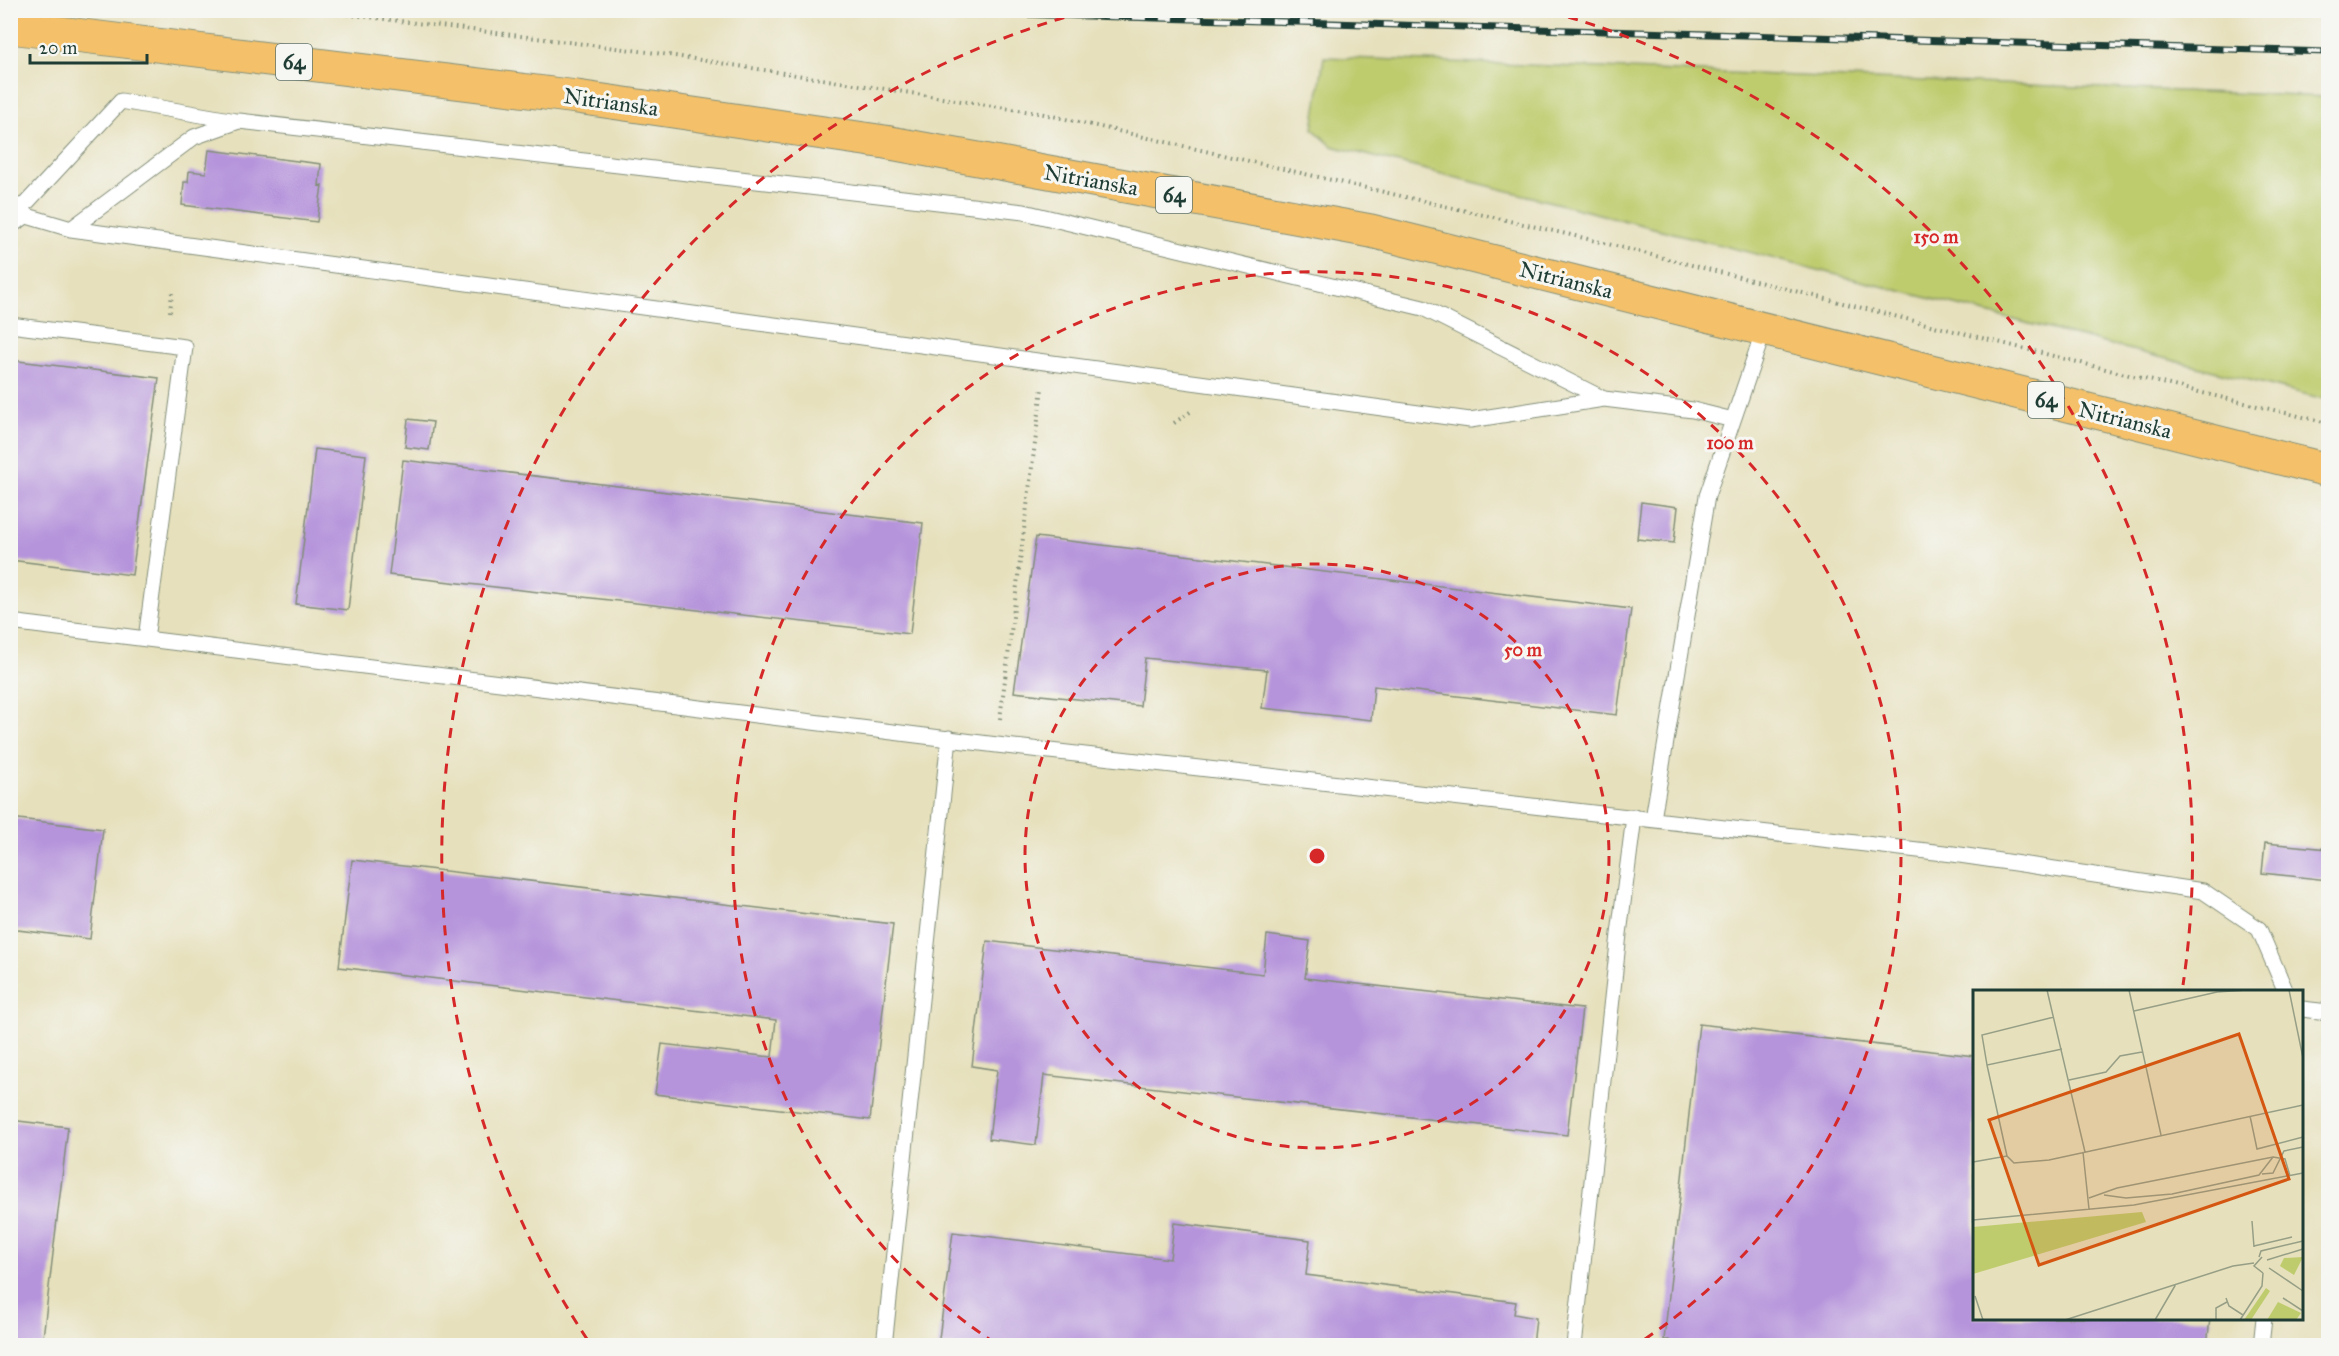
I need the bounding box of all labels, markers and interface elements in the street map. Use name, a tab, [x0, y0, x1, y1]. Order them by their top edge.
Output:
scale bar	[30, 27, 147, 65]
text: 20 m	[39, 37, 77, 59]
road number: 64	[276, 44, 312, 80]
street label: Nitrianska	[562, 82, 661, 122]
street label: Nitrianska	[1042, 158, 1141, 202]
road number: 64	[1156, 177, 1192, 213]
text: 150 m	[1914, 226, 1959, 248]
street label: Nitrianska	[1517, 255, 1616, 305]
road number: 64	[2028, 382, 2064, 418]
street label: Nitrianska	[2076, 395, 2175, 445]
text: 100 m	[1707, 432, 1754, 454]
text: 50 m	[1504, 639, 1543, 661]
centre of rings	[1307, 846, 1327, 866]
inset map	[1973, 990, 2303, 1320]

